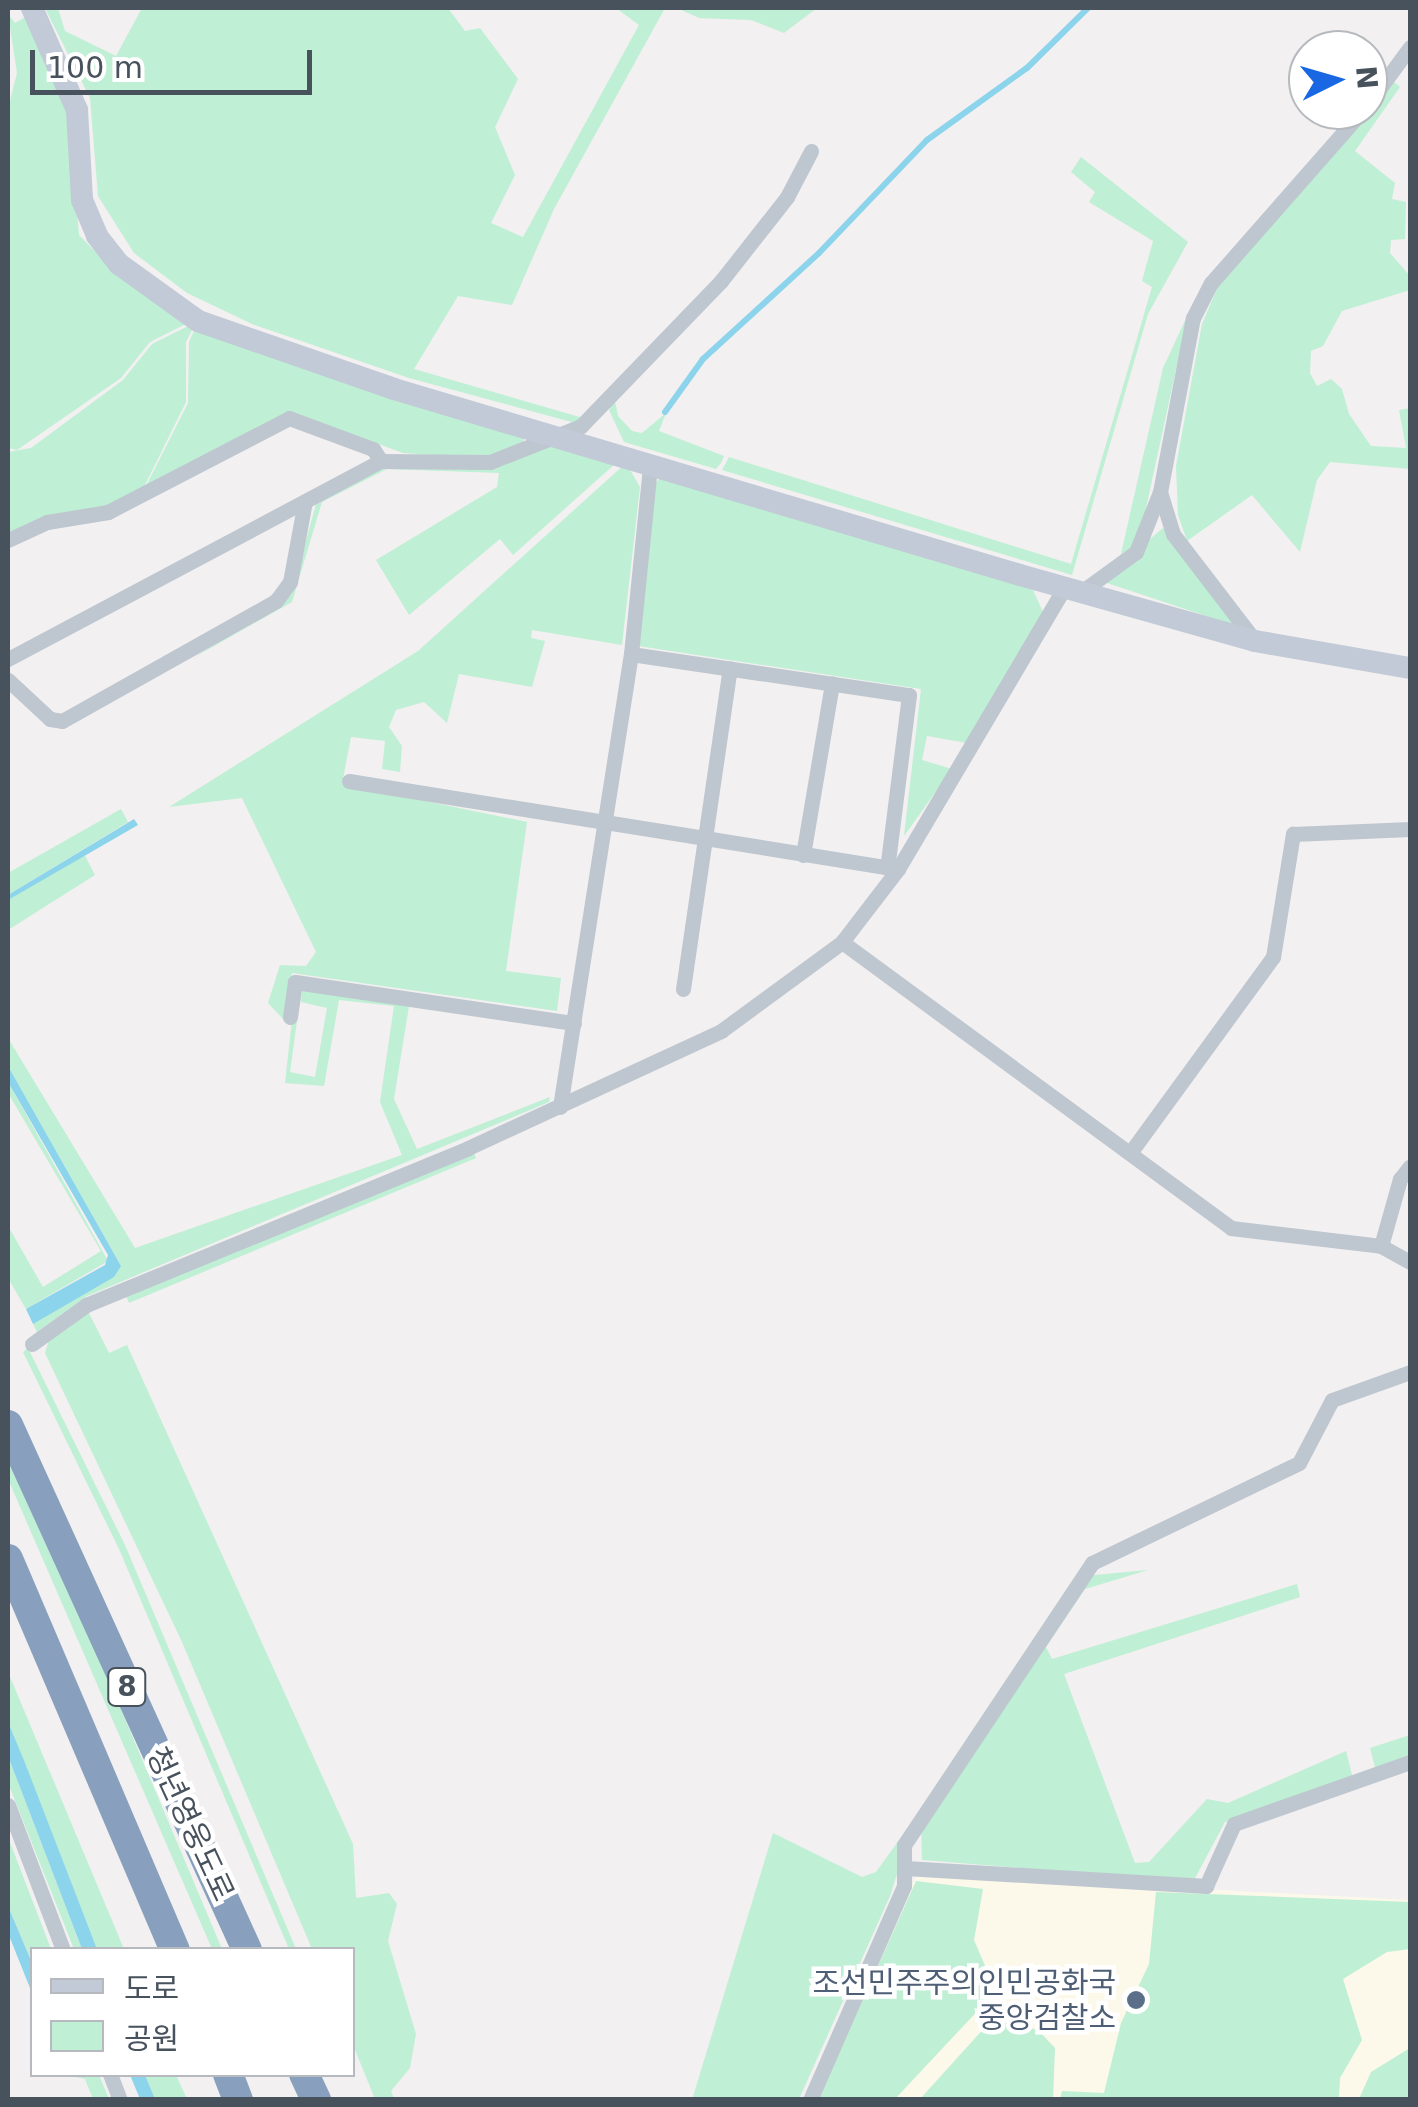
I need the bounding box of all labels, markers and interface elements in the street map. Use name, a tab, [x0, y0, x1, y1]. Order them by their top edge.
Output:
scale bar	[35, 30, 318, 92]
north arrow	[1288, 30, 1388, 130]
text: 100 m	[47, 50, 143, 85]
text: N	[1349, 64, 1384, 91]
road number: 8	[107, 1664, 147, 1710]
street label: 청년영웅도로	[139, 1741, 241, 1907]
legend	[30, 1947, 355, 2077]
place label: 조선민주주의인민공화국 중앙검찰소	[812, 1965, 1116, 2036]
text: 도로	[124, 1971, 179, 2006]
marker: 조선민주주의인민공화국 중앙검찰소	[1125, 1989, 1147, 2011]
text: 공원	[124, 2021, 179, 2056]

